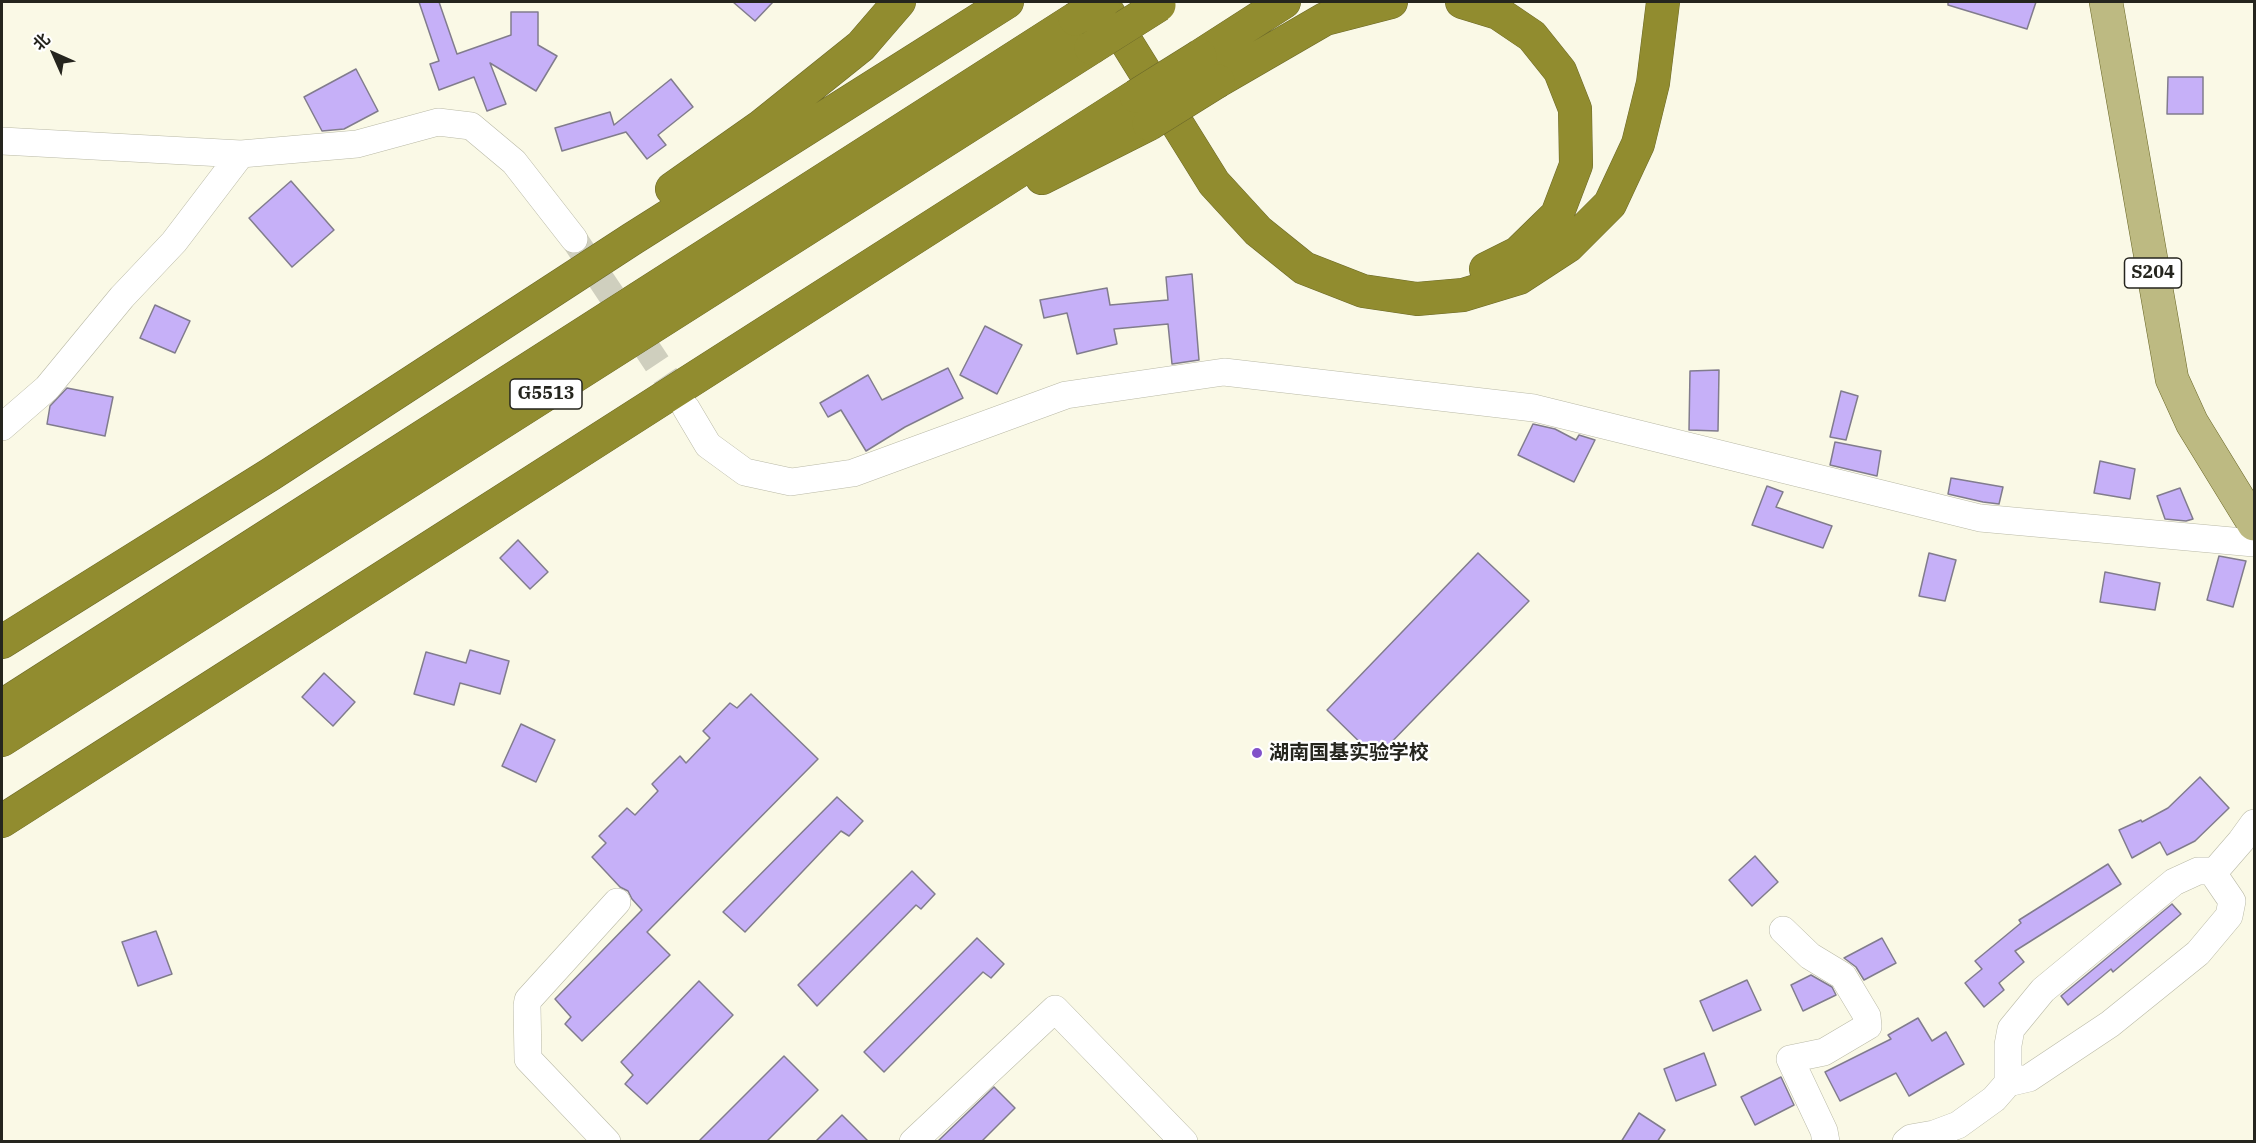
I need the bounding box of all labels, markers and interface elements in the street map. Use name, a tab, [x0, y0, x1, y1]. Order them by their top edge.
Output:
north arrow	[24, 24, 84, 84]
text: 北	[29, 29, 54, 54]
road number: S204	[2124, 258, 2182, 288]
road number: G5513	[510, 379, 582, 409]
place label: 湖南国基实验学校	[1269, 741, 1429, 765]
marker: 湖南国基实验学校	[1250, 746, 1264, 760]

